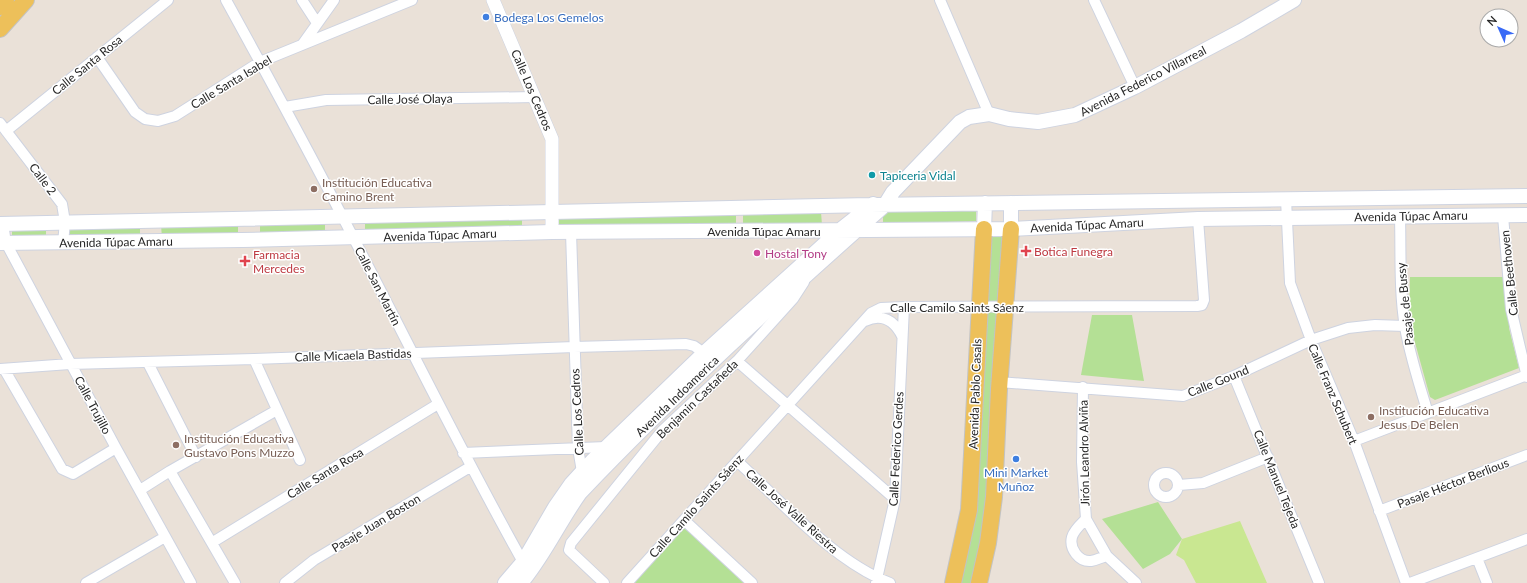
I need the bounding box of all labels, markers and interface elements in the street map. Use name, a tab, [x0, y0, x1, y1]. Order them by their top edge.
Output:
north arrow	[1479, 8, 1519, 48]
place label: Bodega Los Gemelos	[494, 10, 604, 25]
marker: Bodega Los Gemelos	[481, 12, 491, 22]
text: N	[1484, 13, 1499, 28]
street label: Calle Santa Rosa	[49, 32, 125, 98]
street label: Avenida Federico Villarreal	[1077, 43, 1209, 119]
street label: Calle Los Cedros	[508, 47, 556, 133]
street label: Calle Santa Isabel	[188, 52, 274, 112]
street label: Calle José Olaya	[367, 91, 453, 107]
street label: Calle 2	[26, 160, 60, 198]
place label: Tapiceria Vidal	[880, 168, 956, 183]
marker: Tapiceria Vidal	[867, 170, 877, 180]
place label: Institución Educativa Camino Brent	[322, 175, 432, 204]
marker: Institución Educativa Camino Brent	[309, 184, 319, 194]
street label: Avenida Túpac Amaru	[1354, 208, 1468, 224]
street label: Avenida Túpac Amaru	[1030, 215, 1144, 235]
street label: Avenida Túpac Amaru	[707, 224, 821, 239]
street label: Avenida Túpac Amaru	[383, 226, 497, 244]
street label: Calle Beethoven	[1497, 229, 1521, 317]
street label: Avenida Túpac Amaru	[59, 234, 173, 250]
street label: Calle San Martín	[352, 244, 404, 328]
place label: Botica Funegra	[1034, 244, 1113, 259]
place label: Hostal Tony	[765, 246, 828, 261]
marker: Botica Funegra	[1021, 246, 1031, 256]
place label: Farmacia Mercedes	[253, 247, 305, 276]
marker: Hostal Tony	[752, 248, 762, 258]
marker: Farmacia Mercedes	[240, 256, 250, 266]
street label: Pasaje de Bussy	[1393, 261, 1417, 346]
street label: Calle Camilo Saints Sáenz	[890, 300, 1024, 315]
street label: Avenida Pablo Casals	[966, 338, 984, 450]
street label: Calle Franz Schubert	[1305, 341, 1361, 447]
street label: Calle Micaela Bastidas	[294, 345, 412, 365]
street label: Avenida Indoamerica	[632, 352, 722, 440]
street label: Benjamin Castañeda	[653, 356, 741, 442]
street label: Calle Gound	[1185, 362, 1251, 400]
street label: Calle Los Cedros	[567, 368, 587, 456]
street label: Calle Trujillo	[71, 373, 115, 437]
street label: Calle Federico Gerdes	[886, 391, 906, 507]
street label: Jirón Leandro Alviña	[1076, 400, 1092, 506]
place label: Institución Educativa Jesus De Belen	[1379, 403, 1489, 432]
marker: Institución Educativa Jesus De Belen	[1366, 412, 1376, 422]
street label: Calle Manuel Tejeda	[1250, 427, 1304, 531]
place label: Institución Educativa Gustavo Pons Muzzo	[184, 431, 295, 460]
marker: Institución Educativa Gustavo Pons Muzzo	[171, 440, 181, 450]
street label: Calle Santa Rosa	[284, 444, 366, 502]
street label: Calle Camilo Saints Sáenz	[646, 451, 747, 561]
marker: Mini Market Muñoz	[1011, 454, 1021, 464]
street label: Pasaje Héctor Berlious	[1395, 455, 1511, 511]
place label: Mini Market Muñoz	[984, 465, 1049, 494]
street label: Calle José Valle Riestra	[743, 466, 841, 556]
street label: Pasaje Juan Boston	[329, 491, 423, 555]

